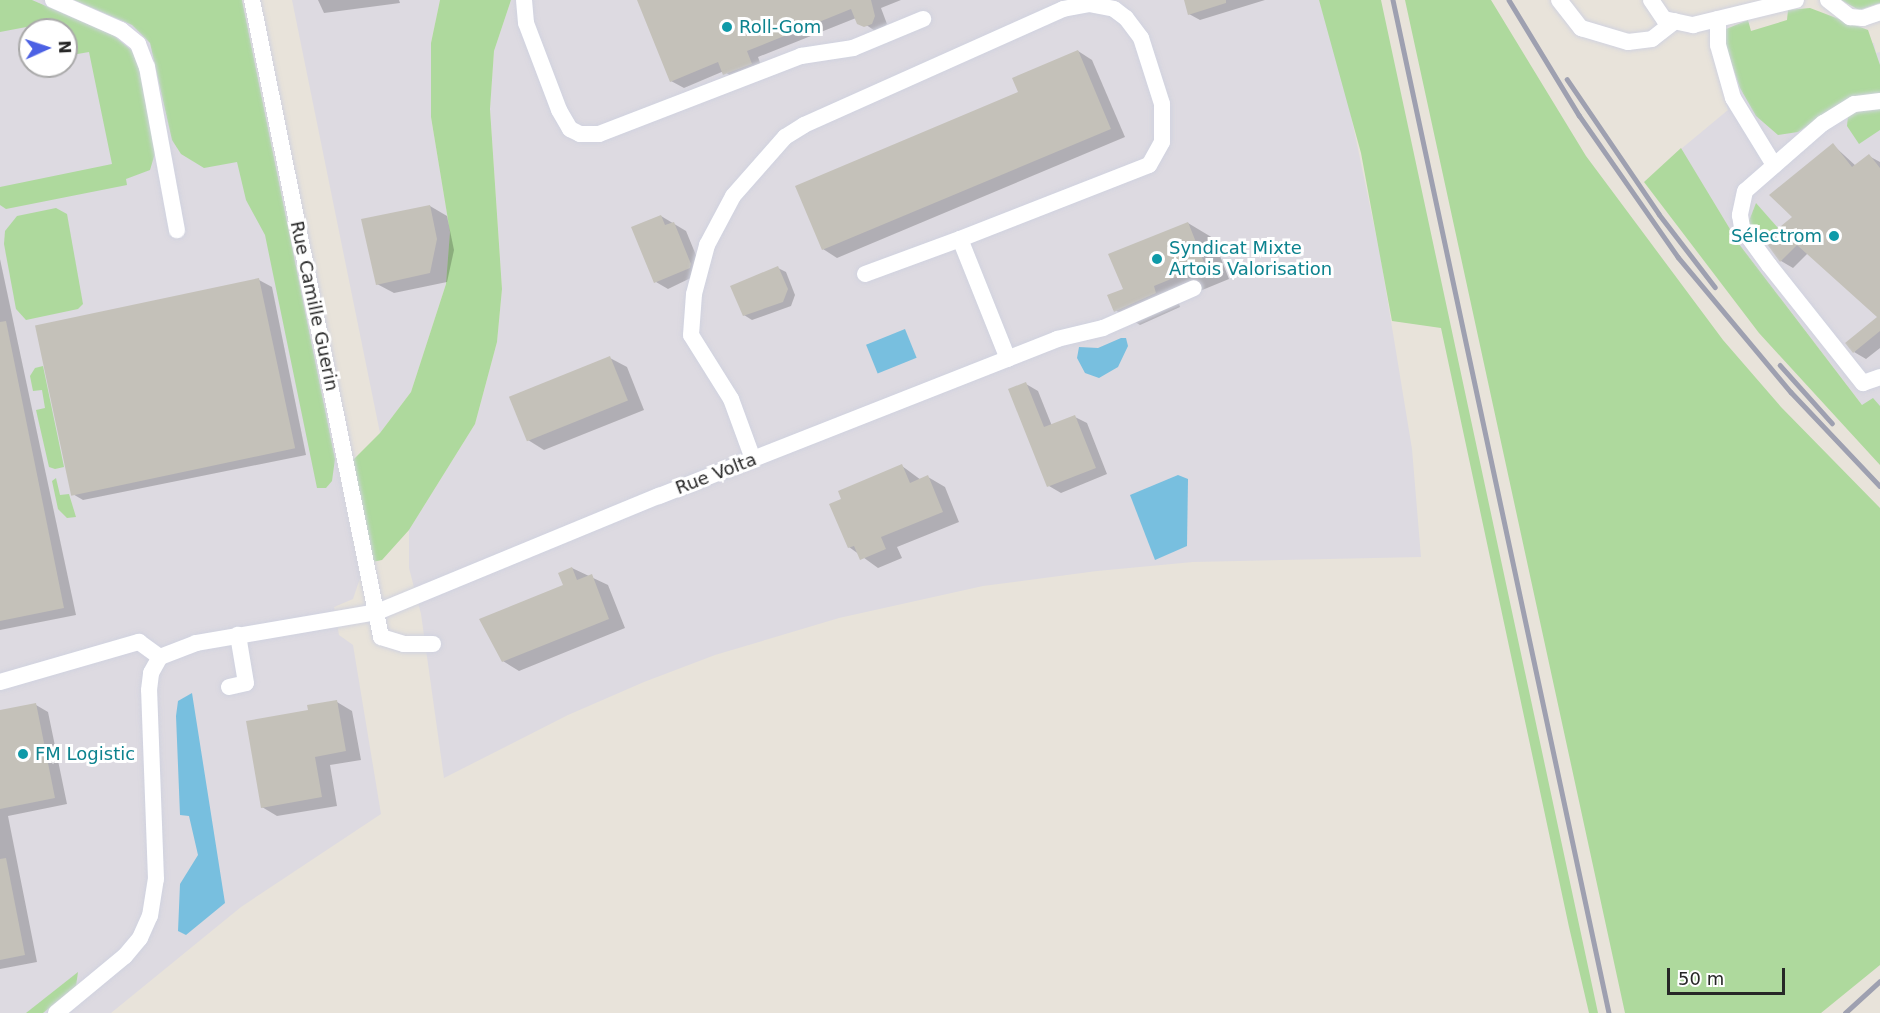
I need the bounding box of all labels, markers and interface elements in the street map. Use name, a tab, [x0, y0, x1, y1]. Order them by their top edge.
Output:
place label: Roll-Gom	[739, 16, 821, 38]
north arrow	[18, 18, 78, 78]
marker: Roll-Gom	[720, 20, 734, 34]
text: N	[55, 40, 74, 54]
street label: Rue Camille Guerin	[285, 219, 343, 393]
place label: Sélectrom	[1731, 225, 1822, 247]
marker: Sélectrom	[1827, 229, 1841, 243]
place label: Syndicat Mixte Artois Valorisation	[1169, 238, 1332, 280]
marker: Syndicat Mixte Artois Valorisation	[1150, 252, 1164, 266]
street label: Rue Volta	[672, 449, 760, 499]
place label: FM Logistic	[35, 743, 135, 765]
marker: FM Logistic	[16, 747, 30, 761]
scale bar	[1670, 956, 1788, 994]
text: 50 m	[1678, 968, 1724, 989]

